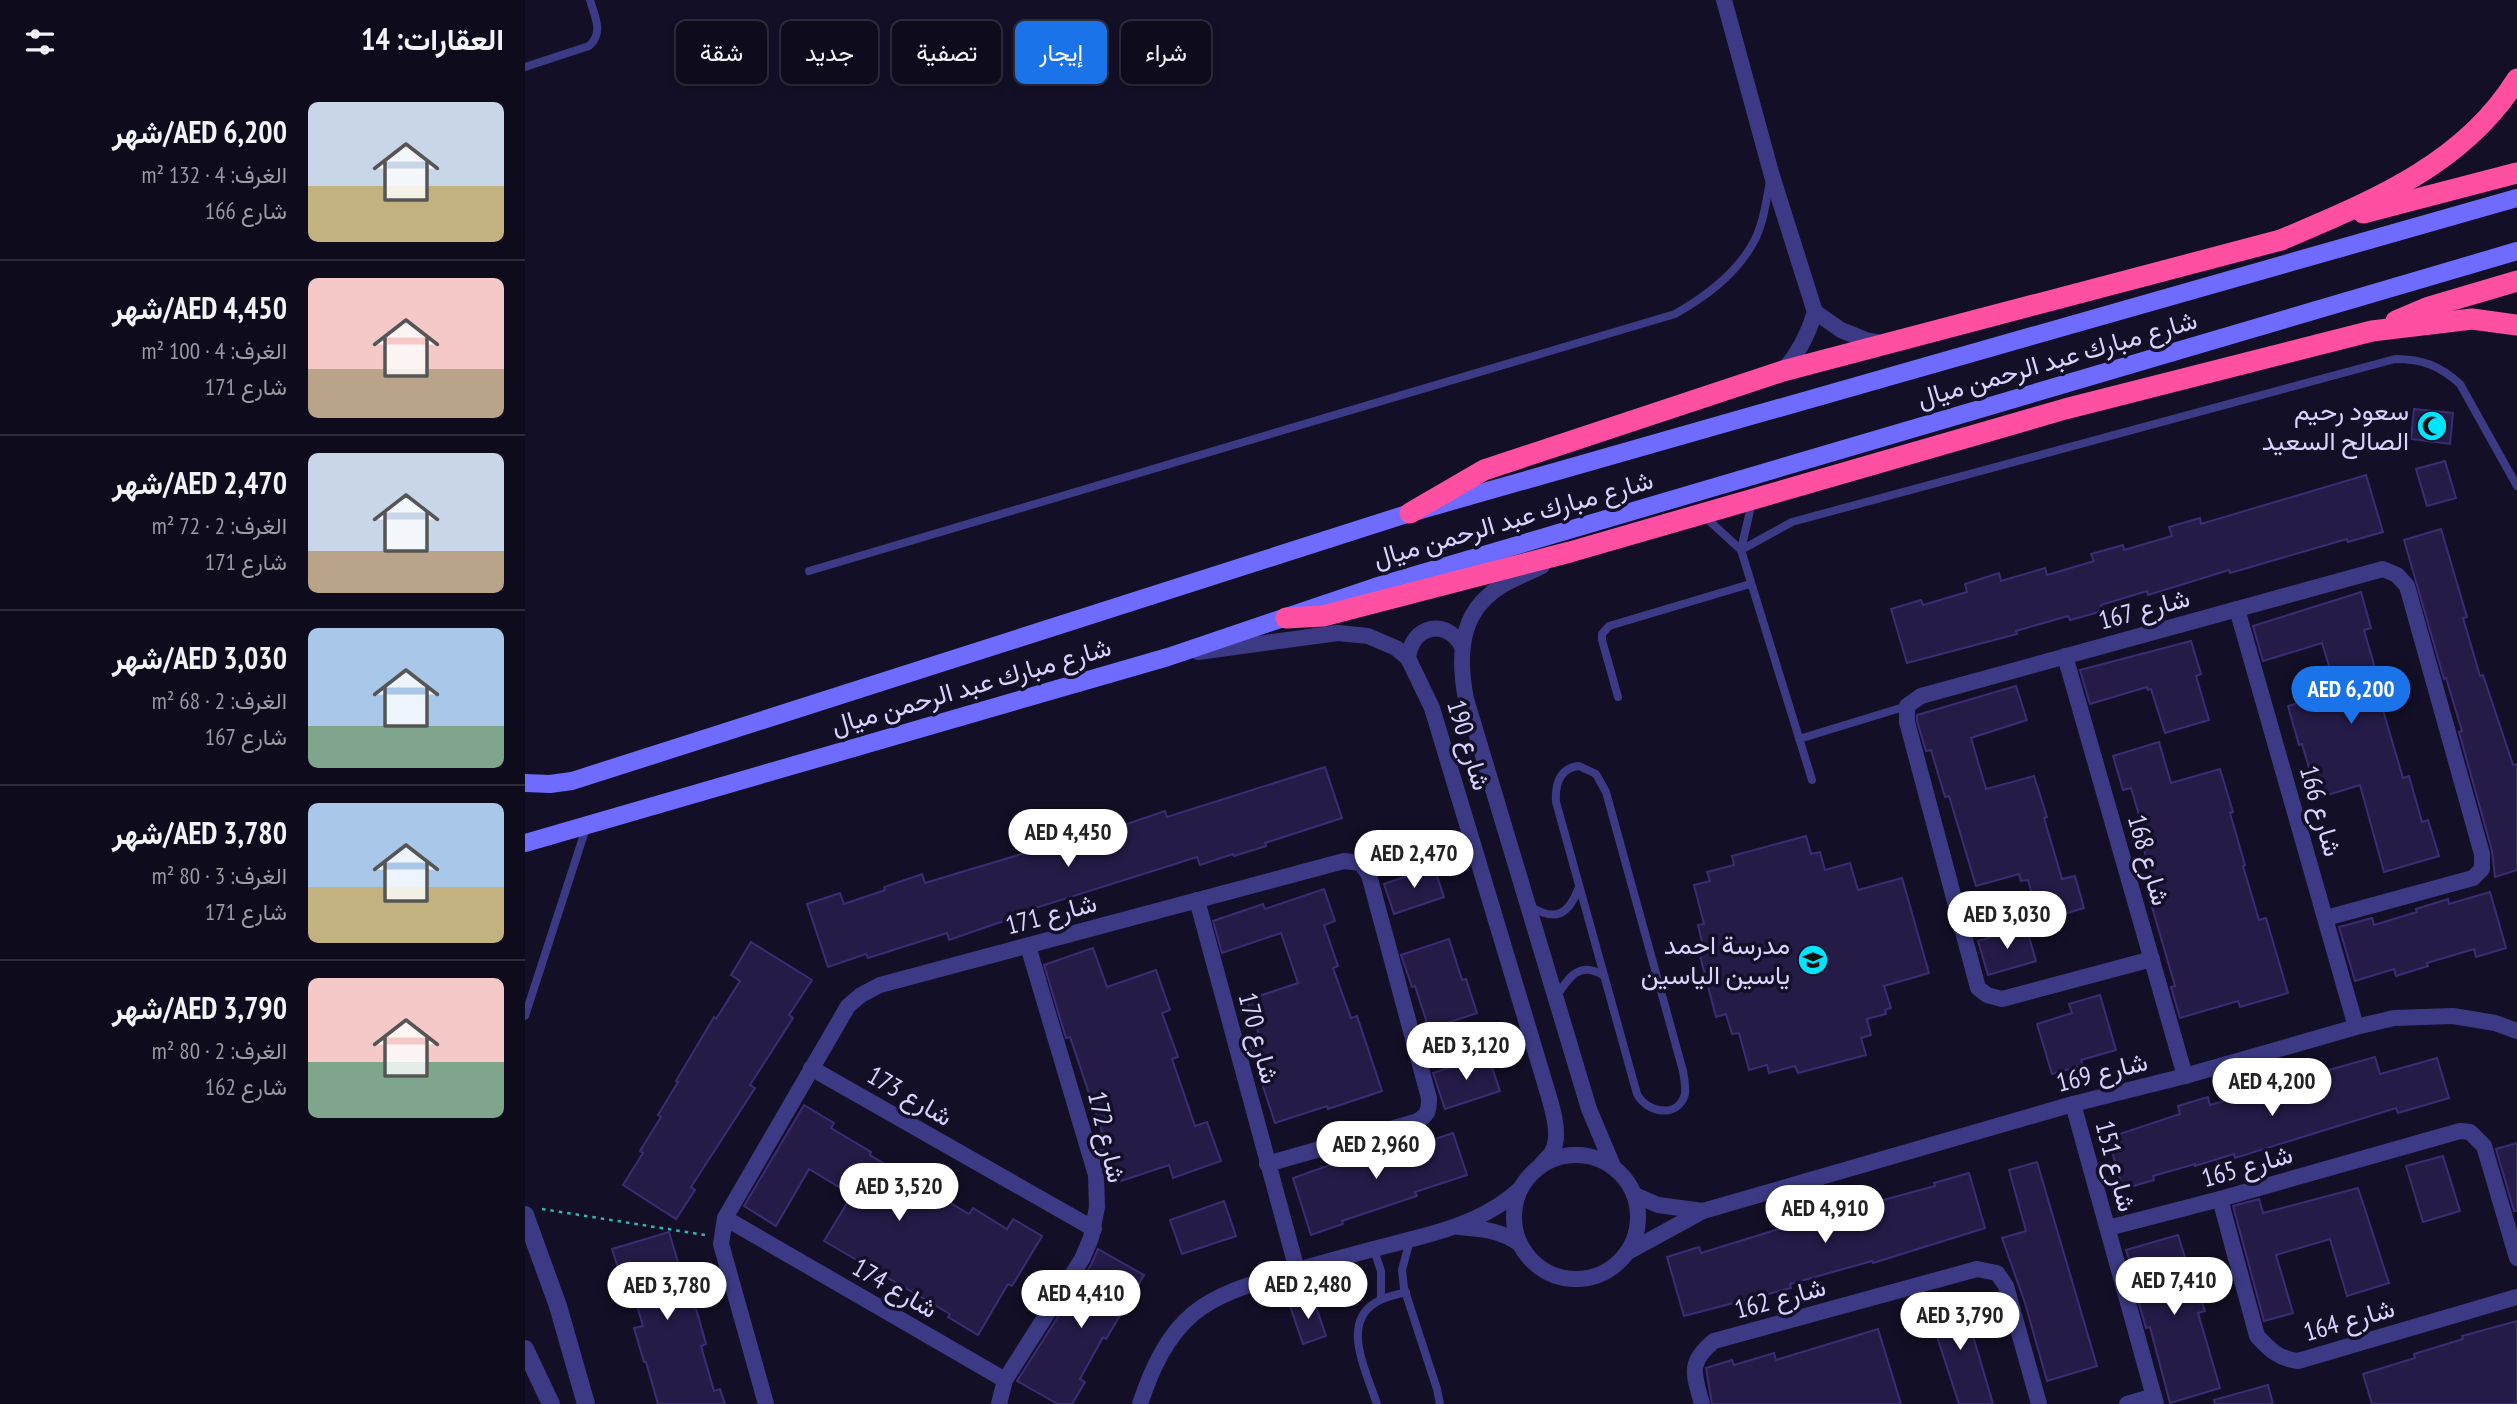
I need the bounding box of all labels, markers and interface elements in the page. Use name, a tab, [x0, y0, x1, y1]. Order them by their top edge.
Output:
text: العقارات: 14	[361, 19, 504, 58]
chip: شقة	[676, 21, 767, 84]
chip: جديد	[781, 21, 878, 84]
chip: تصفية	[892, 21, 1001, 84]
chip: إيجار	[1015, 21, 1107, 84]
chip: شراء	[1121, 21, 1211, 84]
icon: filters	[21, 23, 59, 61]
text: AED 6,200/شهر	[112, 112, 287, 151]
icon: home	[364, 130, 448, 214]
text: الغرف: 4 · 132 m²	[141, 160, 287, 189]
text: شارع 166	[205, 196, 287, 225]
text: AED 4,450/شهر	[112, 288, 287, 327]
street label: شارع مبارك عبد الرحمن ميال	[1913, 303, 2201, 416]
icon: home	[364, 306, 448, 390]
text: الغرف: 4 · 100 m²	[141, 336, 287, 365]
text: شارع 171	[205, 372, 287, 401]
place label: سعود رحيم الصالح السعيد	[2262, 394, 2409, 459]
mosque icon: سعود رحيم الصالح السعيد	[2415, 409, 2449, 443]
text: AED 2,470/شهر	[112, 463, 287, 502]
street label: شارع مبارك عبد الرحمن ميال	[1369, 463, 1657, 576]
icon: home	[364, 481, 448, 565]
text: الغرف: 2 · 72 m²	[152, 511, 287, 540]
text: شارع 171	[205, 547, 287, 576]
street label: شارع 167	[2095, 581, 2194, 638]
street label: شارع مبارك عبد الرحمن ميال	[827, 630, 1115, 743]
text: AED 3,030/شهر	[112, 638, 287, 677]
icon: home	[364, 656, 448, 740]
pin: AED 6,200	[2271, 666, 2431, 726]
text: AED 6,200	[2307, 674, 2395, 703]
text: الغرف: 2 · 68 m²	[152, 686, 287, 715]
street label: شارع 190	[1438, 696, 1499, 795]
text: شارع 167	[205, 722, 287, 751]
street label: شارع 166	[2291, 762, 2350, 861]
pin: AED 4,450	[988, 810, 1148, 869]
street label: شارع 168	[2119, 811, 2178, 910]
text: AED 3,780/شهر	[112, 813, 287, 852]
text: AED 4,450	[1024, 817, 1112, 846]
pin: AED 2,470	[1334, 830, 1494, 890]
icon: home	[364, 831, 448, 915]
text: AED 2,470	[1370, 838, 1458, 867]
text: الغرف: 3 · 80 m²	[152, 861, 287, 890]
street label: شارع 171	[1002, 886, 1101, 943]
pin: AED 3,030	[1927, 892, 2087, 951]
text: شارع 171	[205, 897, 287, 926]
text: AED 3,030	[1963, 899, 2051, 928]
place label: مدرسة احمد ياسين الياسين	[1641, 928, 1790, 991]
school or university icon: مدرسة احمد ياسين الياسين	[1796, 943, 1830, 977]
text: AED 3,790/شهر	[112, 988, 287, 1027]
street label: شارع 170	[1230, 989, 1287, 1088]
icon: home	[364, 1006, 448, 1090]
pin: AED 3,120	[1386, 1023, 1546, 1082]
text: AED 3,120	[1422, 1030, 1510, 1059]
text: الغرف: 2 · 80 m²	[152, 1036, 287, 1065]
street label: شارع 169	[2053, 1044, 2151, 1101]
street label: شارع 173	[861, 1058, 959, 1135]
pin: AED 4,200	[2192, 1058, 2352, 1118]
text: AED 4,200	[2228, 1066, 2316, 1095]
text: شارع 162	[205, 1072, 287, 1101]
street label: شارع 172	[1079, 1088, 1134, 1186]
street label: شارع 151	[2087, 1117, 2144, 1216]
pin: AED 2,960	[1296, 1122, 1456, 1181]
text: AED 2,960	[1332, 1129, 1420, 1158]
street label: شارع 165	[2198, 1137, 2297, 1196]
pin: AED 3,520	[819, 1164, 979, 1223]
text: AED 3,520	[855, 1171, 943, 1200]
pin: AED 4,910	[1745, 1186, 1905, 1245]
text: AED 4,910	[1781, 1193, 1869, 1222]
street label: شارع 174	[846, 1250, 944, 1327]
pin: AED 7,410	[2094, 1258, 2254, 1317]
pin: AED 3,780	[587, 1262, 747, 1322]
pin: AED 2,480	[1228, 1262, 1388, 1321]
text: AED 7,410	[2132, 1265, 2216, 1294]
text: AED 2,480	[1264, 1269, 1352, 1298]
text: AED 3,780	[623, 1270, 711, 1299]
pin: AED 4,410	[1001, 1270, 1161, 1330]
street label: شارع 162	[1731, 1270, 1830, 1327]
text: AED 4,410	[1037, 1278, 1125, 1307]
street label: شارع 164	[2300, 1291, 2399, 1350]
pin: AED 3,790	[1880, 1292, 2040, 1352]
text: AED 3,790	[1916, 1300, 2004, 1329]

